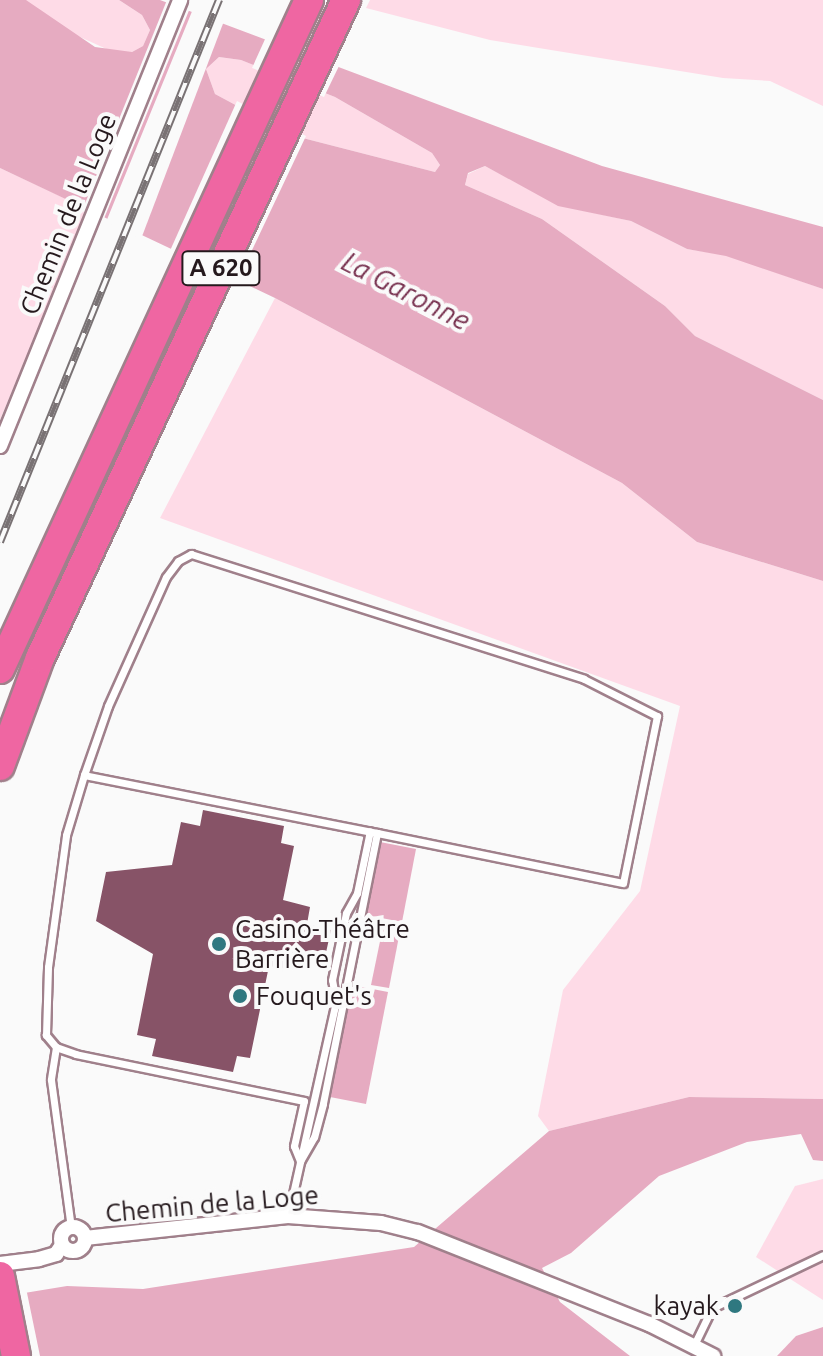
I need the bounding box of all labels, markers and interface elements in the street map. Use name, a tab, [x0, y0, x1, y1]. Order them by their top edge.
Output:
street label: Chemin de la Loge	[13, 109, 123, 319]
water label: La Garonne	[336, 244, 476, 338]
road number: A 620	[181, 248, 261, 288]
place label: Casino-Théâtre Barrière	[235, 913, 410, 974]
marker: Casino-Théâtre Barrière	[210, 935, 228, 953]
place label: Fouquet's	[256, 980, 372, 1012]
marker: Fouquet's	[231, 987, 249, 1005]
street label: Chemin de la Loge	[104, 1179, 320, 1229]
place label: kayak	[654, 1290, 719, 1322]
marker: kayak	[726, 1297, 744, 1315]

